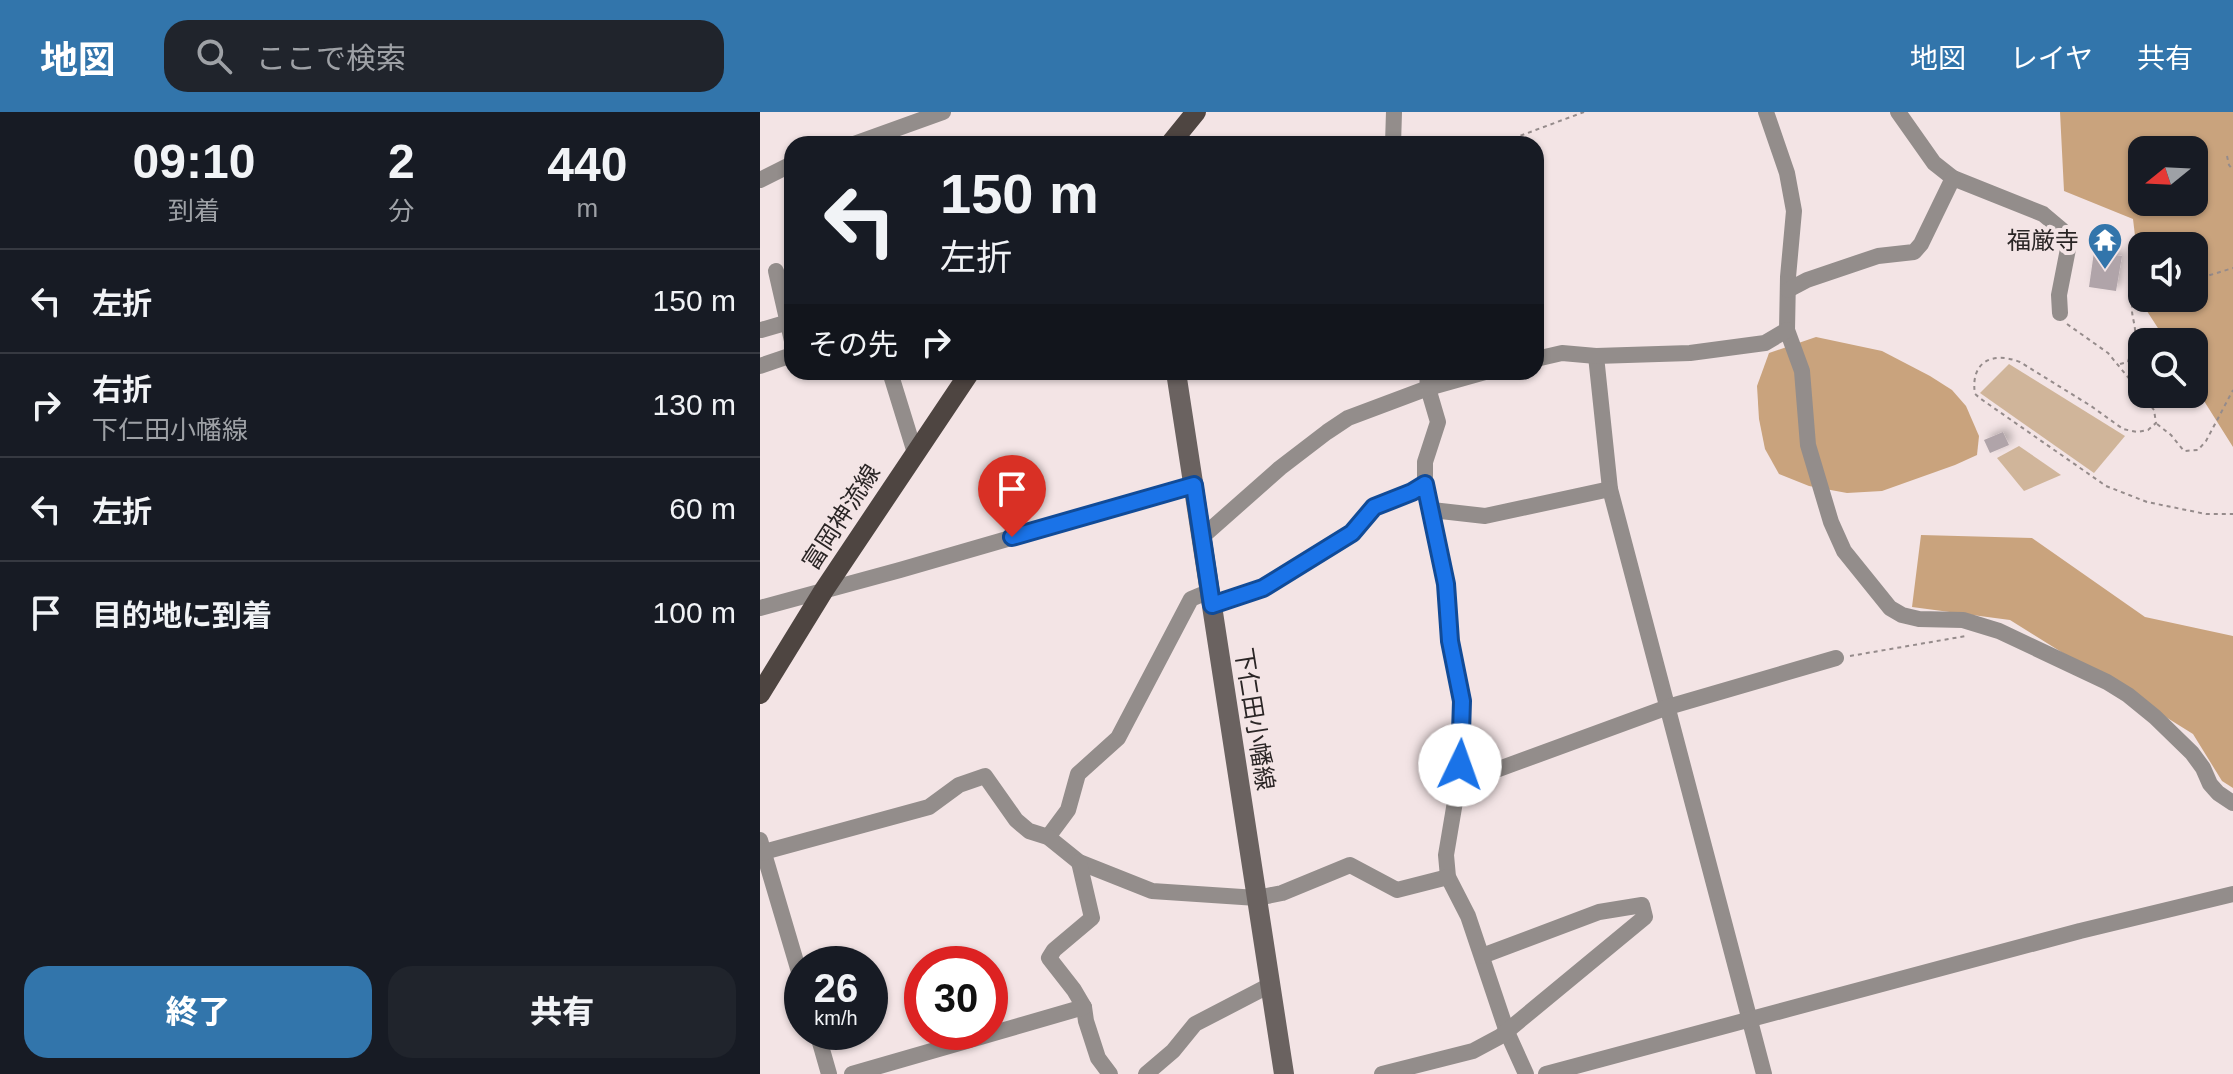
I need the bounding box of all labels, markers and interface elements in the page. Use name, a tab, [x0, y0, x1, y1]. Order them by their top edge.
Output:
search box	[164, 20, 724, 92]
icon: search	[192, 34, 236, 78]
text: 地図	[40, 39, 116, 81]
text: ここで検索	[256, 42, 406, 75]
text: 地図	[1910, 43, 1966, 74]
text: レイヤ	[2010, 43, 2093, 74]
text: 共有	[2137, 43, 2193, 74]
text: 09:10	[133, 135, 255, 188]
text: 2	[388, 135, 415, 188]
north arrow	[2128, 136, 2208, 216]
map controls	[2128, 136, 2208, 408]
text: 440	[547, 138, 627, 191]
text: 150 m	[940, 162, 1099, 225]
icon: left	[808, 168, 912, 272]
text: m	[577, 193, 598, 223]
text: 到着	[168, 196, 220, 226]
text: 分	[388, 196, 414, 226]
temple icon: 福厳寺	[2086, 221, 2124, 271]
place label: 福厳寺	[2007, 227, 2079, 254]
button: sound	[2128, 232, 2208, 312]
text: 左折	[940, 237, 1012, 278]
icon: left	[24, 279, 68, 323]
text: 150 m	[653, 284, 736, 317]
text: 左折	[92, 287, 152, 320]
icon: right	[914, 320, 958, 364]
text: その先	[808, 328, 898, 361]
button: search	[2128, 328, 2208, 408]
text: 右折	[92, 373, 152, 406]
icon: right	[24, 383, 68, 427]
text: 130 m	[653, 388, 736, 421]
text: 下仁田小幡線	[92, 415, 248, 445]
pin	[978, 455, 1046, 537]
street label: 富岡神流線	[797, 459, 885, 575]
icon: arrive	[990, 467, 1034, 511]
icon: left	[24, 487, 68, 531]
text: 60 m	[669, 492, 736, 525]
text: 左折	[92, 495, 152, 528]
icon: arrive	[24, 591, 68, 635]
text: 100 m	[653, 596, 736, 629]
text: 目的地に到着	[92, 599, 272, 632]
street label: 下仁田小幡線	[1230, 646, 1280, 792]
position arrow	[1418, 723, 1502, 807]
speed limit sign: 30	[904, 946, 1008, 1050]
button: 終了	[24, 966, 372, 1058]
button: 共有	[388, 966, 736, 1058]
text: 26	[814, 966, 858, 1010]
text: km/h	[814, 1007, 858, 1029]

